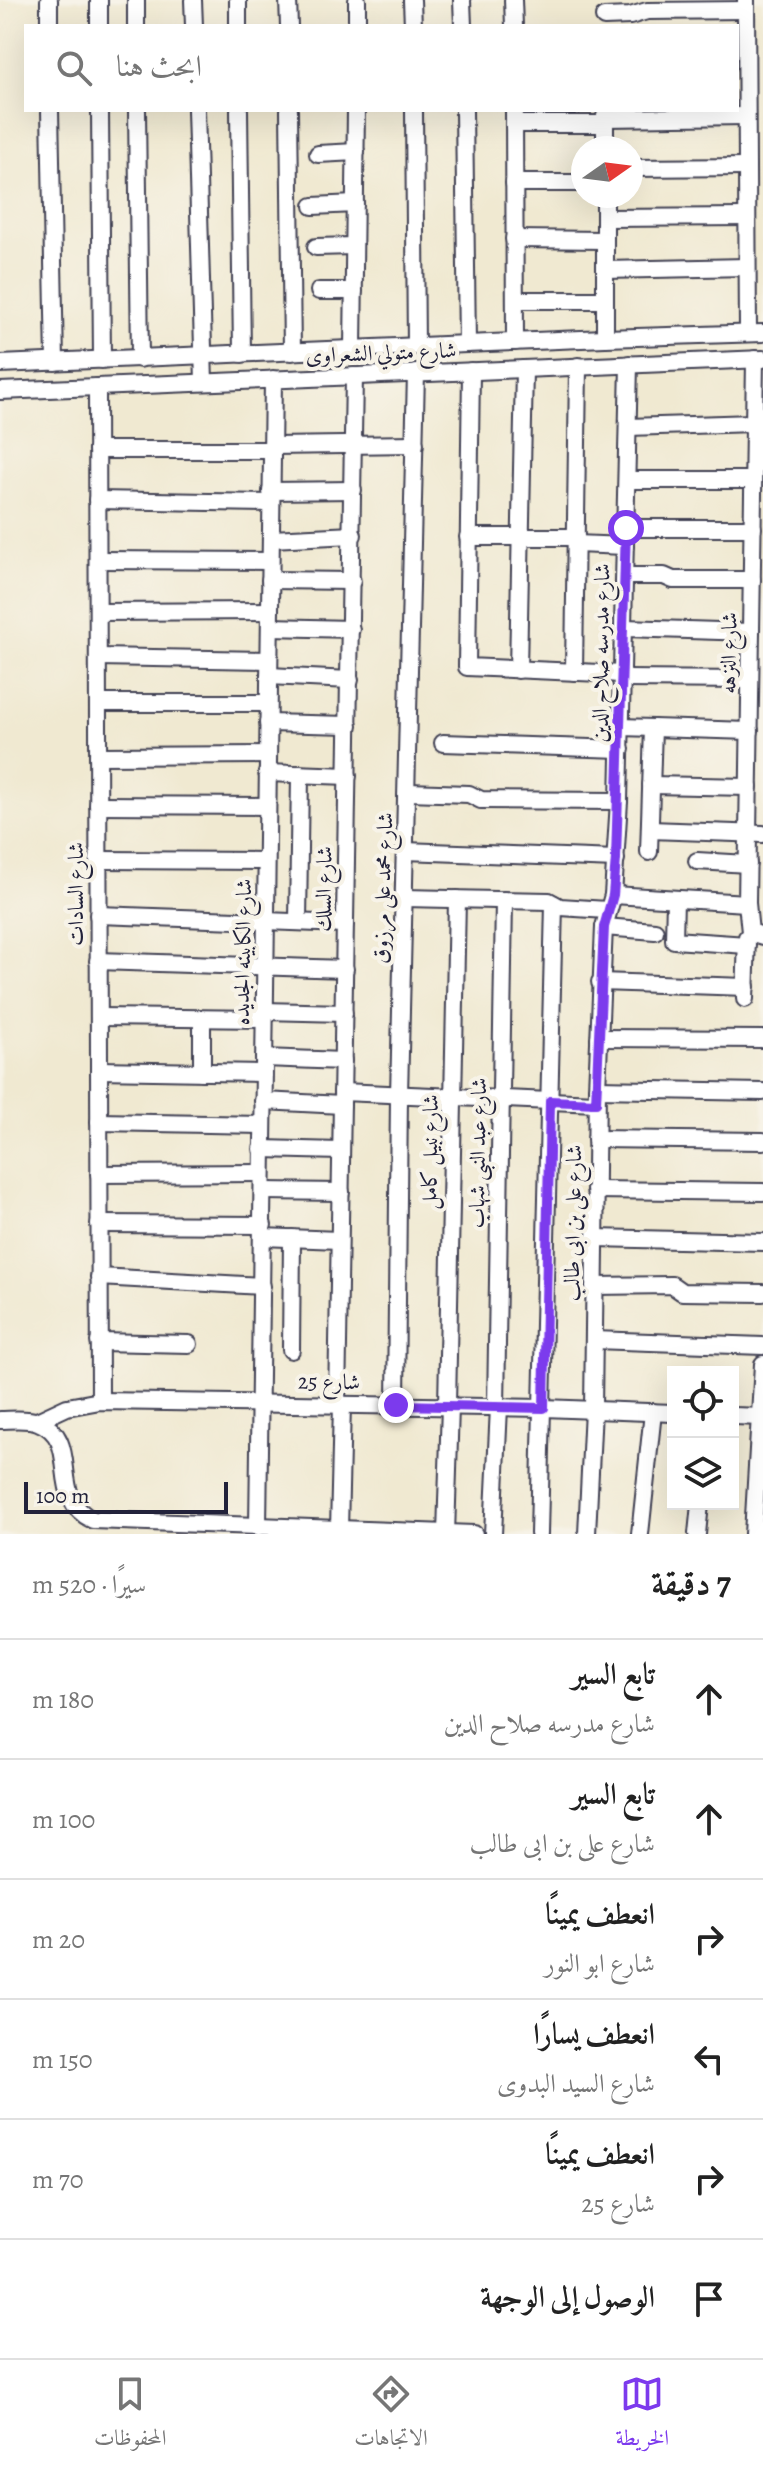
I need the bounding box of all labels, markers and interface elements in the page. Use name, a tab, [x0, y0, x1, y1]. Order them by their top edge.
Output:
search box	[24, 24, 739, 112]
icon: search	[52, 46, 96, 90]
text: ابحث هنا	[116, 46, 202, 86]
north arrow	[571, 136, 643, 208]
street label: شارع متولي الشعراوى	[305, 335, 457, 374]
route start	[608, 510, 644, 546]
street label: شارع مدرسه صلاح الدين	[584, 563, 622, 743]
street label: شارع النزهه	[713, 612, 748, 694]
street label: شارع محمد على مرزوق	[365, 812, 404, 964]
street label: شارع السادات	[61, 842, 94, 946]
street label: شارع السلك	[308, 846, 343, 932]
street label: شارع الكابينه الجديده	[227, 878, 262, 1026]
street label: شارع عبد النبى شهاب	[462, 1077, 497, 1229]
street label: شارع نبيل كامل	[414, 1094, 449, 1210]
street label: شارع على بن ابى طالب	[557, 1144, 592, 1302]
street label: شارع 25	[297, 1366, 360, 1401]
map controls	[667, 1366, 739, 1510]
button: locate	[667, 1366, 739, 1438]
route end	[378, 1387, 414, 1423]
button: layers	[667, 1438, 739, 1510]
scale bar	[24, 1478, 228, 1514]
text: 100 m	[36, 1481, 90, 1511]
text: 7 دقيقة	[651, 1559, 731, 1606]
text: سيرًا · 520 m	[32, 1567, 146, 1602]
text: تابع السير	[571, 1654, 655, 1694]
icon: ahead	[687, 1677, 731, 1721]
text: 180 m	[32, 1682, 94, 1717]
text: شارع مدرسه صلاح الدين	[443, 1706, 655, 1741]
text: تابع السير	[571, 1774, 655, 1814]
icon: ahead	[687, 1797, 731, 1841]
text: 100 m	[32, 1802, 95, 1837]
text: شارع على بن ابى طالب	[470, 1826, 655, 1861]
text: انعطف يمينًا	[545, 1894, 655, 1934]
icon: right	[687, 1917, 731, 1961]
text: 20 m	[32, 1922, 85, 1957]
text: شارع ابو النور	[544, 1946, 655, 1981]
text: انعطف يسارًا	[533, 2014, 655, 2054]
icon: left	[687, 2037, 731, 2081]
text: 150 m	[32, 2042, 93, 2077]
text: شارع السيد البدوى	[497, 2066, 655, 2101]
text: انعطف يمينًا	[545, 2134, 655, 2174]
icon: right	[687, 2157, 731, 2201]
text: 70 m	[32, 2162, 84, 2197]
text: شارع 25	[581, 2186, 655, 2221]
text: الوصول إلى الوجهة	[480, 2277, 655, 2317]
icon: arrive	[687, 2277, 731, 2321]
tab: المحفوظات	[94, 2372, 166, 2459]
tab: الاتجاهات	[354, 2372, 428, 2459]
tab: الخريطة	[616, 2372, 669, 2459]

